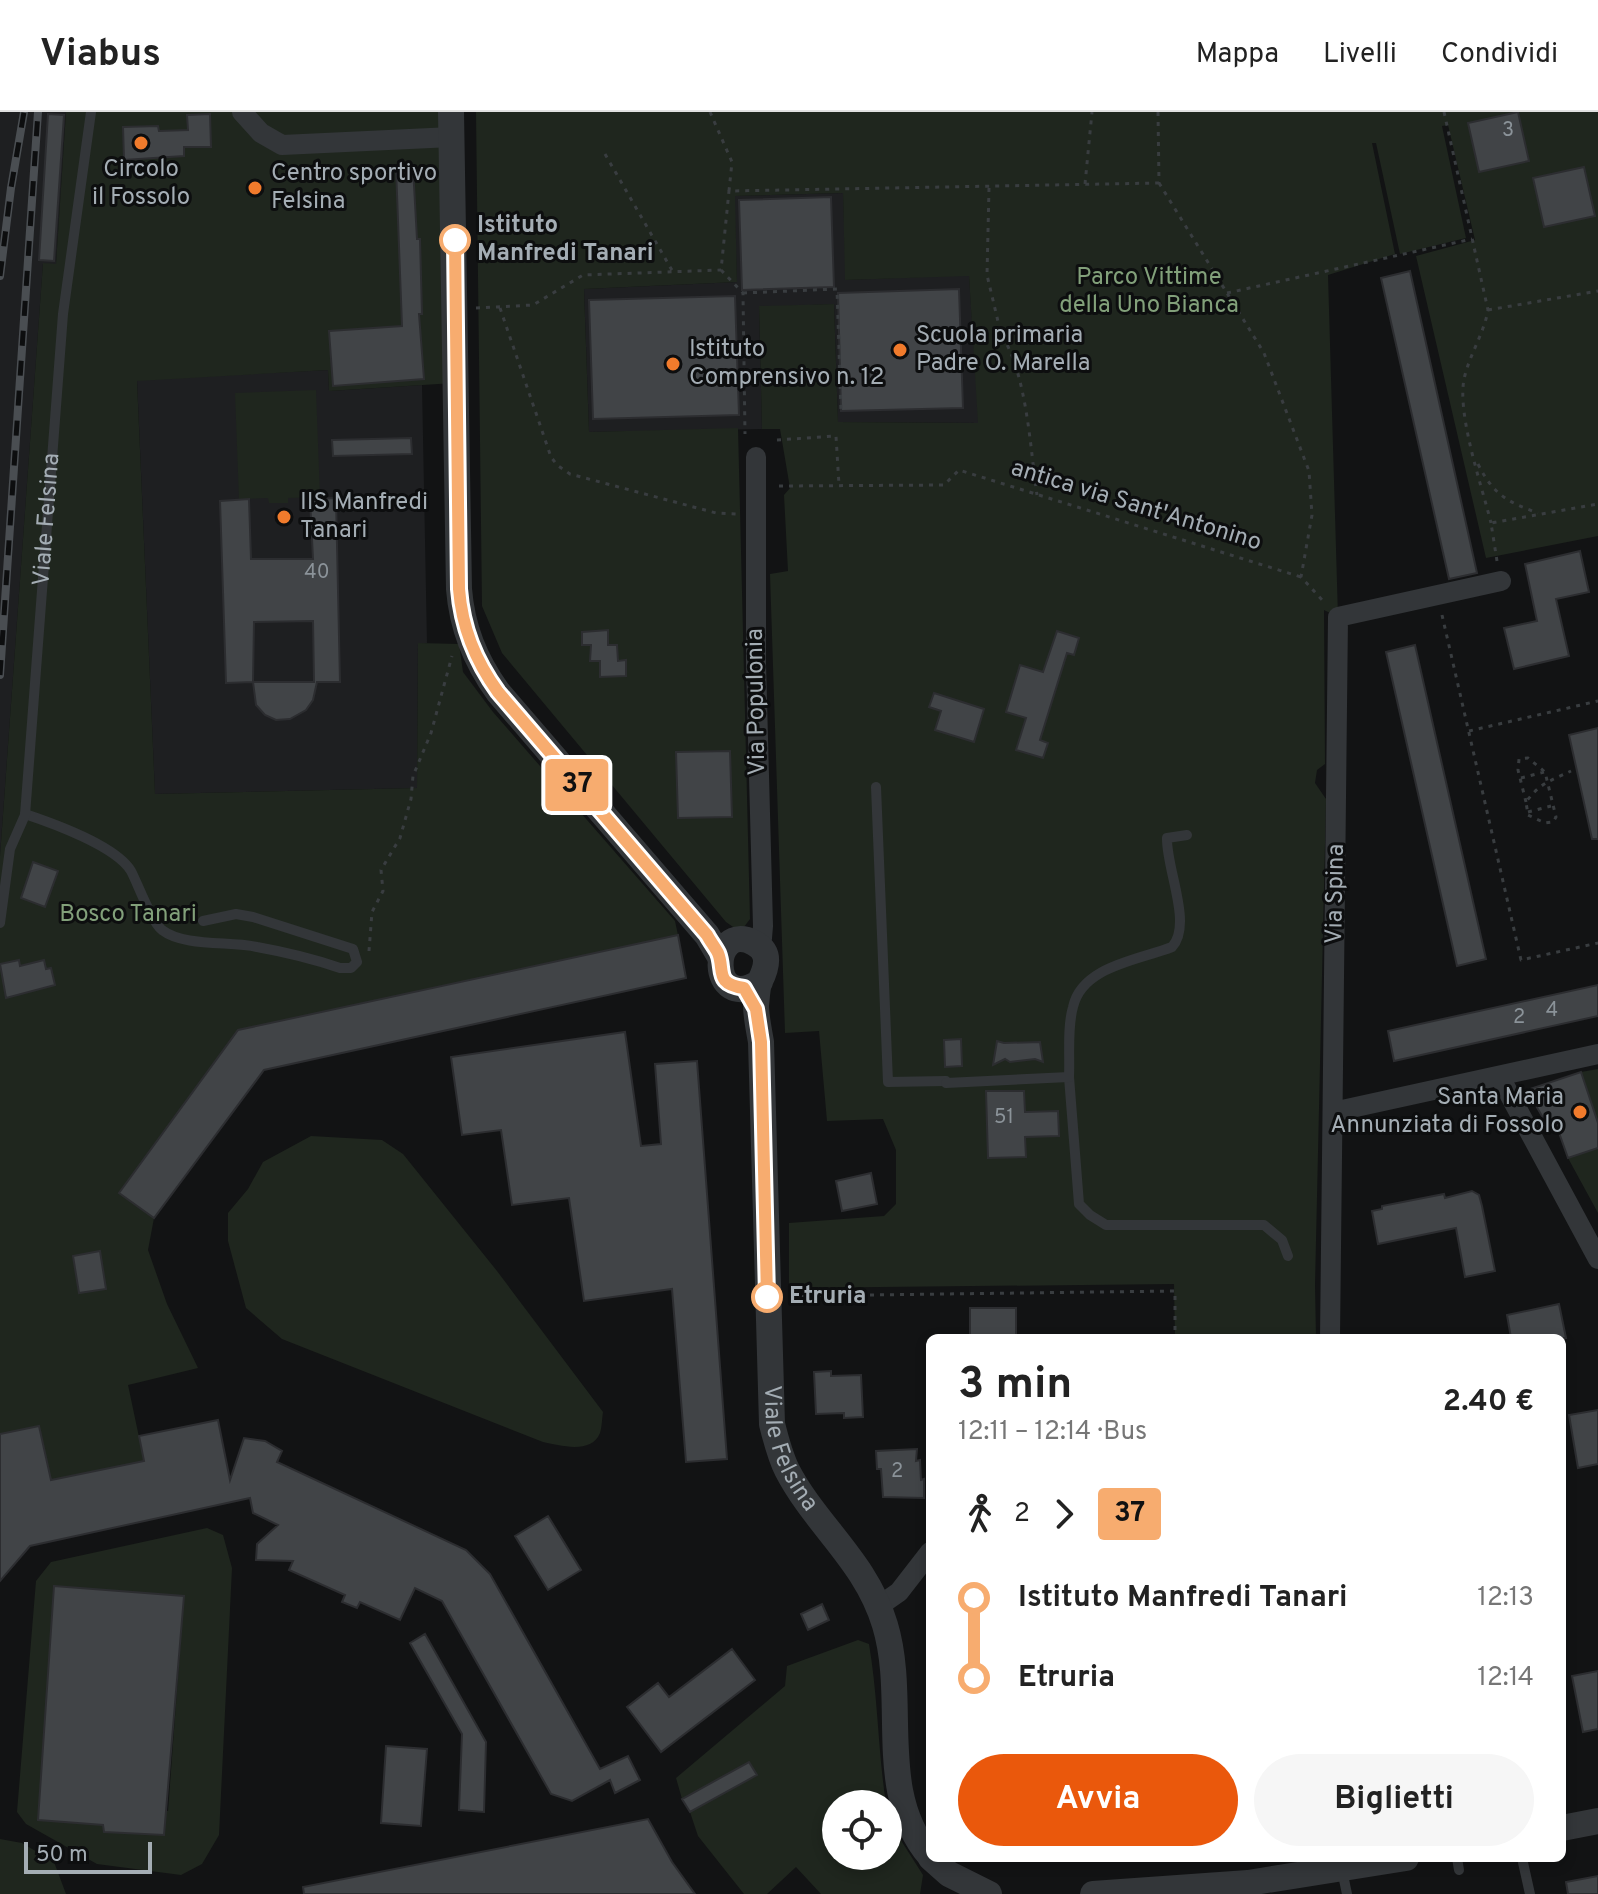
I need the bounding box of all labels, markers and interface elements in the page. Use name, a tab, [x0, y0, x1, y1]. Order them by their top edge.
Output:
text: Viabus	[40, 31, 161, 80]
text: Mappa	[1196, 37, 1279, 73]
text: Livelli	[1323, 37, 1397, 73]
text: Condividi	[1441, 37, 1558, 73]
house number: 3	[1502, 118, 1514, 144]
marker: Circolo il Fossolo	[132, 134, 150, 152]
place label: Circolo il Fossolo	[92, 155, 190, 213]
place label: Centro sportivo Felsina	[271, 159, 437, 217]
marker: Centro sportivo Felsina	[246, 179, 264, 197]
place label: Istituto Manfredi Tanari	[477, 211, 654, 269]
marker: Istituto Manfredi Tanari	[440, 225, 470, 255]
park label: Parco Vittime della Uno Bianca	[1059, 263, 1239, 321]
place label: Scuola primaria Padre O. Marella	[916, 321, 1090, 379]
place label: Istituto Comprensivo n. 12	[689, 335, 884, 393]
marker: Scuola primaria Padre O. Marella	[891, 341, 909, 359]
marker: Istituto Comprensivo n. 12	[664, 355, 682, 373]
street label: Viale Felsina	[27, 452, 67, 587]
street label: antica via Sant'Antonino	[1007, 454, 1265, 558]
place label: IIS Manfredi Tanari	[300, 488, 428, 546]
marker: IIS Manfredi Tanari	[275, 508, 293, 526]
house number: 40	[304, 560, 330, 586]
street label: Via Populonia	[741, 628, 773, 776]
line badge: 37	[541, 759, 613, 811]
text: 37	[561, 767, 593, 803]
street label: Via Spina	[1320, 844, 1352, 944]
park label: Bosco Tanari	[59, 900, 197, 930]
house number: 4	[1546, 998, 1558, 1024]
house number: 2	[1513, 1005, 1525, 1031]
place label: Santa Maria Annunziata di Fossolo	[1330, 1083, 1564, 1141]
marker: Santa Maria Annunziata di Fossolo	[1571, 1103, 1589, 1121]
house number: 51	[994, 1105, 1014, 1131]
marker: Etruria	[752, 1282, 782, 1312]
place label: Etruria	[789, 1282, 866, 1312]
text: 3 min	[958, 1358, 1072, 1414]
text: 2.40 €	[1443, 1384, 1534, 1421]
street label: Viale Felsina	[756, 1385, 824, 1518]
text: 12:11 – 12:14 · Bus	[958, 1416, 1147, 1449]
house number: 2	[891, 1459, 903, 1485]
icon: walk	[958, 1492, 1002, 1536]
icon: forward	[1042, 1492, 1086, 1536]
text: 37	[1114, 1496, 1145, 1532]
text: 2	[1014, 1498, 1030, 1531]
text: Istituto Manfredi Tanari	[1018, 1580, 1348, 1617]
text: 12:13	[1477, 1582, 1534, 1615]
text: Etruria	[1018, 1660, 1115, 1697]
text: 12:14	[1477, 1662, 1534, 1695]
button: Avvia	[958, 1754, 1238, 1846]
button: Biglietti	[1254, 1754, 1534, 1846]
map controls	[822, 1790, 902, 1870]
button: locate	[822, 1790, 902, 1870]
scale bar	[24, 1838, 152, 1874]
text: 50 m	[36, 1842, 88, 1869]

